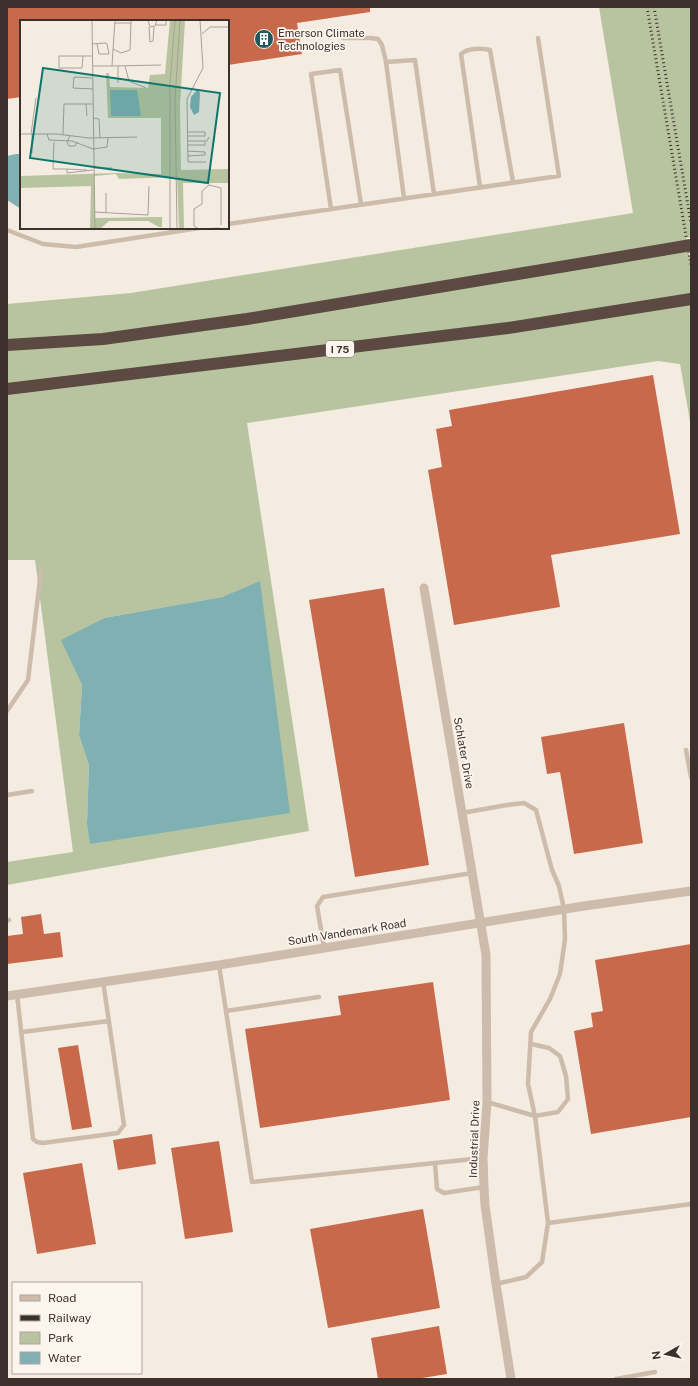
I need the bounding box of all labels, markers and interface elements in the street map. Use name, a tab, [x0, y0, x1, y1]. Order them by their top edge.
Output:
inset map	[20, 20, 229, 229]
place label: Emerson Climate Technologies	[278, 27, 365, 52]
building icon: Emerson Climate Technologies	[253, 28, 275, 50]
road number: I 75	[326, 341, 354, 357]
street label: Schlater Drive	[452, 716, 476, 790]
street label: South Vandemark Road	[287, 917, 407, 947]
street label: Industrial Drive	[467, 1100, 481, 1178]
legend	[12, 1282, 142, 1374]
text: Road	[48, 1291, 76, 1305]
text: Railway	[48, 1311, 92, 1325]
text: Park	[48, 1331, 74, 1345]
north arrow	[646, 1334, 686, 1374]
text: N	[650, 1350, 663, 1360]
text: Water	[48, 1351, 82, 1365]

